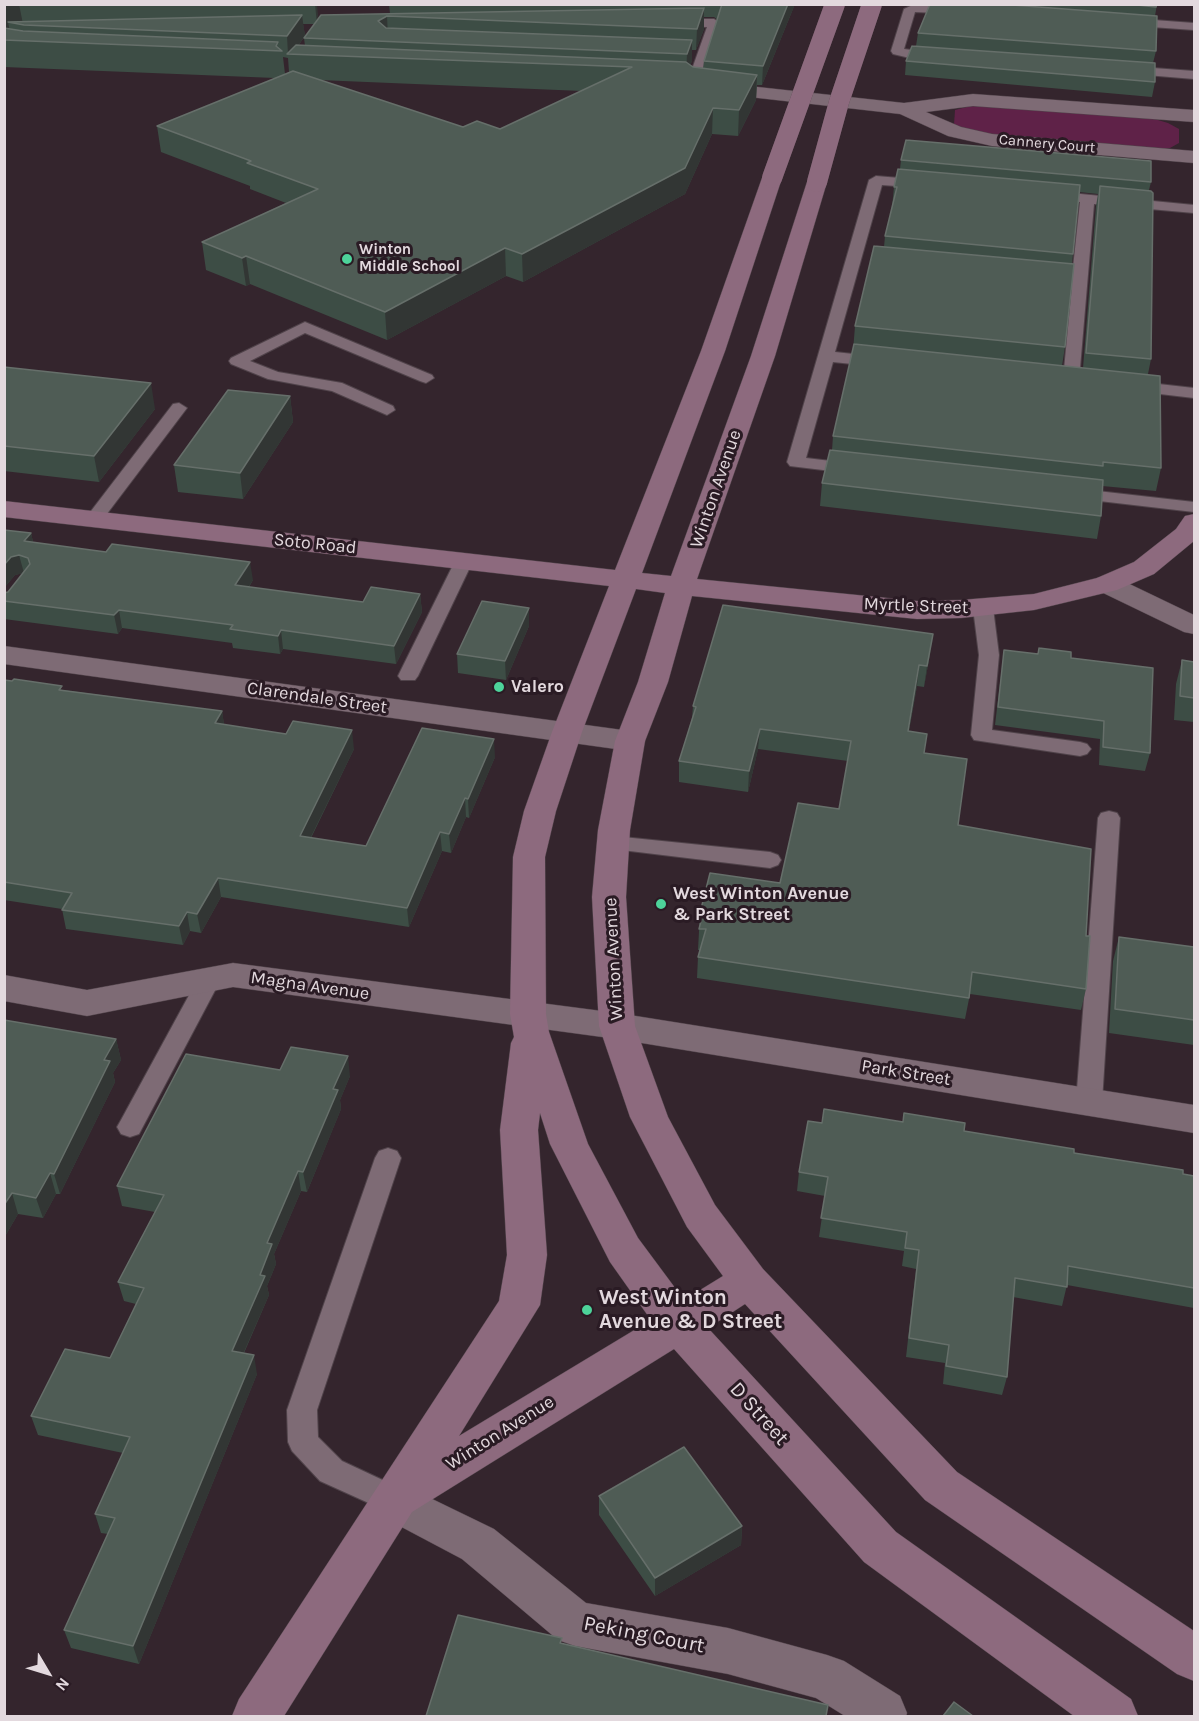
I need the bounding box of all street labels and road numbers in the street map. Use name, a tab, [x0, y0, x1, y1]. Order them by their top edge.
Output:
street label: Cannery Court	[998, 131, 1096, 157]
street label: Winton Avenue	[686, 427, 746, 551]
street label: Soto Road	[273, 529, 357, 559]
street label: Myrtle Street	[863, 593, 969, 619]
street label: Clarendale Street	[246, 677, 388, 719]
street label: Winton Avenue	[600, 897, 628, 1021]
street label: Magna Avenue	[249, 967, 371, 1005]
street label: Park Street	[860, 1055, 952, 1091]
street label: D Street	[724, 1377, 794, 1451]
street label: Winton Avenue	[442, 1391, 558, 1475]
street label: Peking Court	[581, 1611, 707, 1659]

